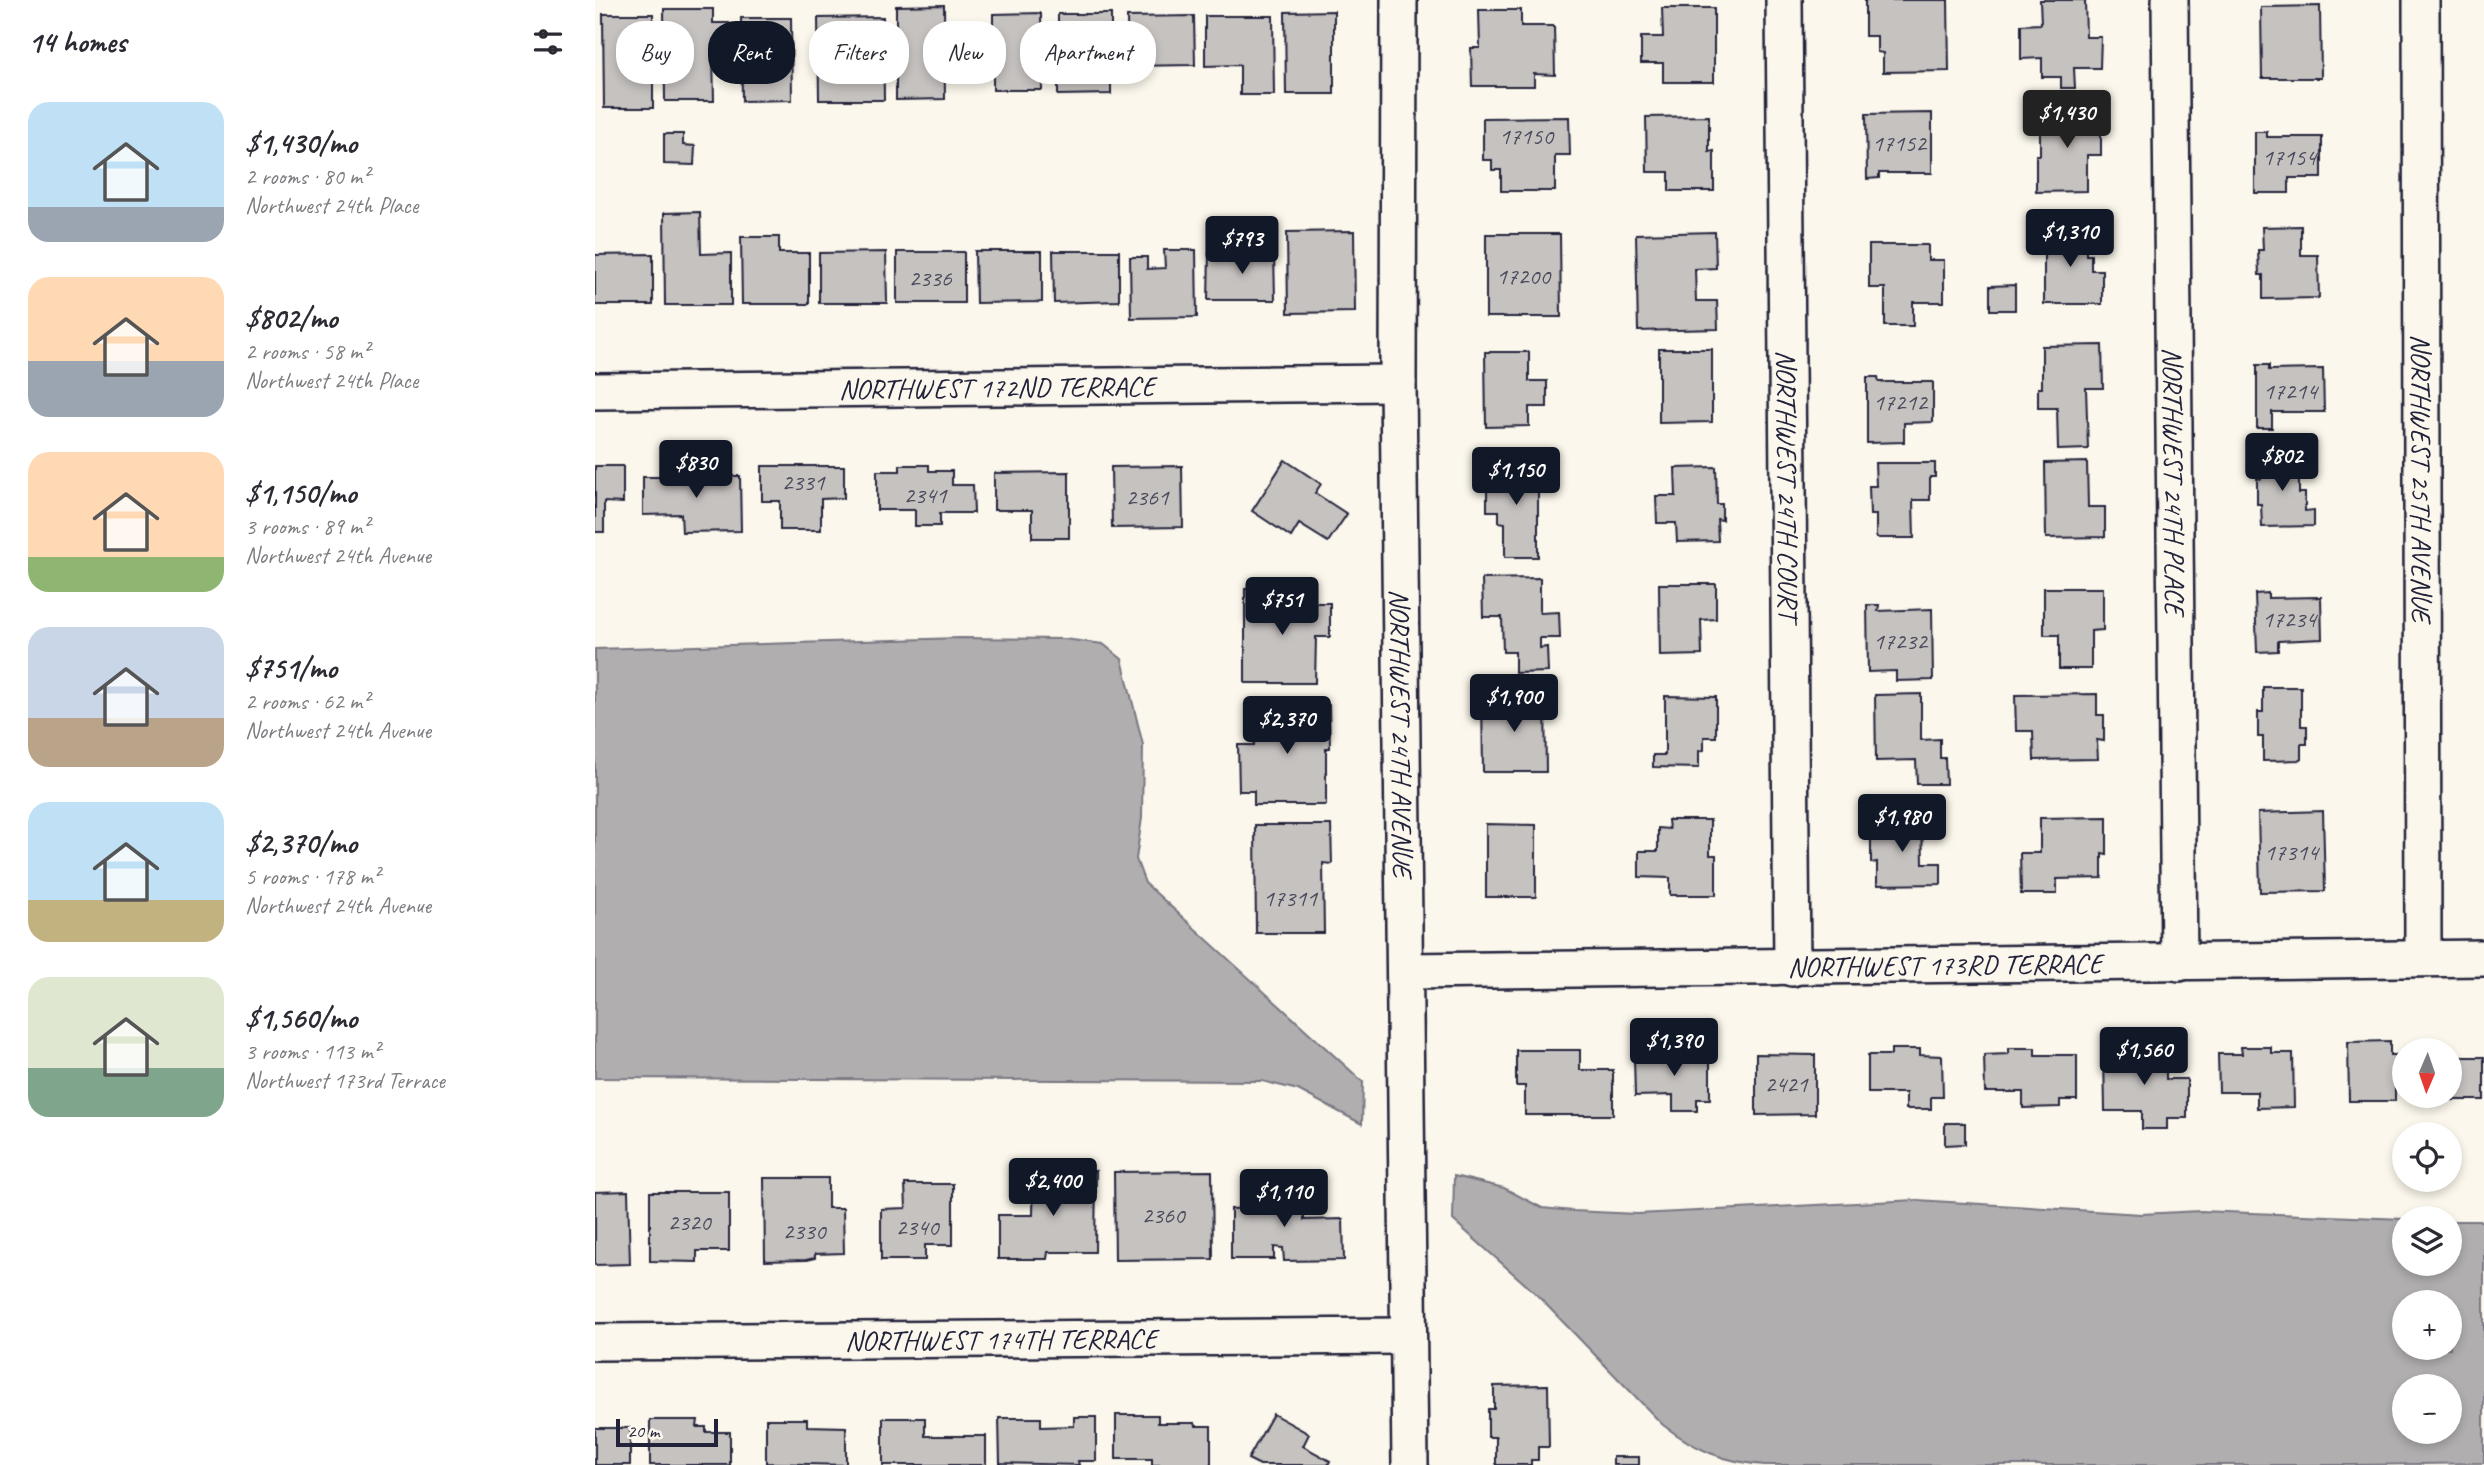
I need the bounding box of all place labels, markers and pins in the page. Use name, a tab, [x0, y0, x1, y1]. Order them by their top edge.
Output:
pin: $1,430	[2010, 90, 2124, 150]
pin: $1,310	[2013, 210, 2127, 269]
pin: $793	[1201, 216, 1283, 276]
pin: $802	[2241, 434, 2323, 493]
pin: $830	[655, 440, 737, 500]
pin: $1,150	[1459, 448, 1573, 507]
pin: $751	[1241, 578, 1323, 637]
pin: $1,900	[1457, 674, 1571, 734]
pin: $2,370	[1230, 696, 1344, 756]
pin: $1,980	[1845, 794, 1959, 854]
pin: $1,390	[1617, 1018, 1731, 1078]
pin: $1,560	[2087, 1028, 2201, 1087]
pin: $2,400	[996, 1158, 1110, 1218]
pin: $1,110	[1227, 1170, 1341, 1229]

